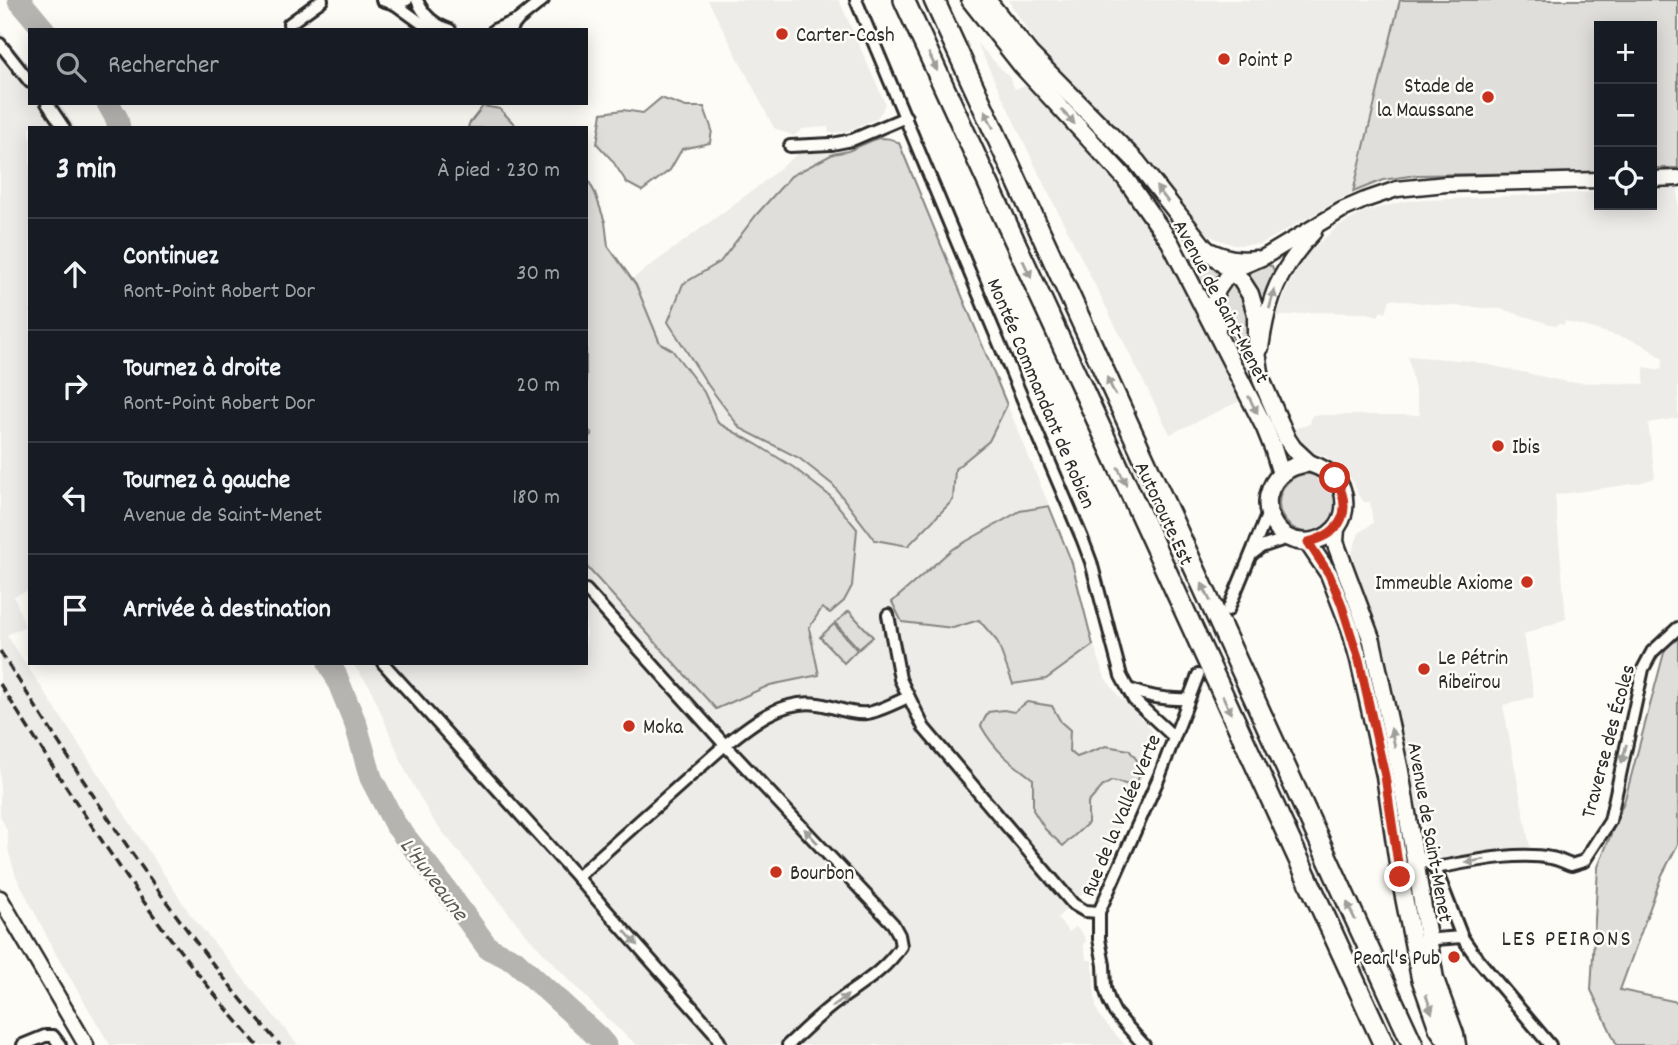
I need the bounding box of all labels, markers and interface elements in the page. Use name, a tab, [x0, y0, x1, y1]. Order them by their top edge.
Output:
map controls	[1594, 21, 1657, 210]
button: +	[1594, 21, 1657, 84]
place label: Carter-Cash	[796, 22, 895, 52]
marker: Carter-Cash	[774, 26, 790, 42]
search box	[28, 28, 588, 105]
place label: Point P	[1238, 47, 1293, 77]
icon: search	[52, 48, 90, 86]
text: Rechercher	[108, 48, 219, 85]
marker: Point P	[1216, 51, 1232, 67]
one-way arrow	[927, 52, 939, 72]
place label: Stade de la Maussane	[1377, 73, 1474, 127]
button: −	[1594, 84, 1657, 147]
marker: Stade de la Maussane	[1480, 89, 1496, 105]
one-way arrow	[1059, 108, 1075, 125]
one-way arrow	[983, 109, 994, 130]
button: locate	[1594, 147, 1657, 210]
text: 3 min	[56, 150, 116, 193]
text: À pied · 230 m	[437, 155, 560, 188]
one-way arrow	[1155, 185, 1169, 203]
street label: Avenue de Saint-Menet	[1163, 215, 1275, 390]
text: Continuez	[123, 239, 218, 276]
icon: ahead	[56, 255, 94, 293]
text: 30 m	[516, 258, 560, 291]
one-way arrow	[1022, 259, 1033, 279]
street label: Montée Commandant de Robien	[977, 274, 1101, 514]
text: Ront-Point Robert Dor	[123, 276, 315, 309]
one-way arrow	[1267, 288, 1278, 310]
text: Tournez à droite	[123, 351, 281, 388]
icon: right	[56, 367, 94, 405]
text: 20 m	[516, 370, 560, 403]
one-way arrow	[1105, 375, 1116, 396]
text: Ront-Point Robert Dor	[123, 388, 315, 421]
one-way arrow	[1248, 395, 1259, 415]
place label: Ibis	[1512, 434, 1540, 464]
marker: Ibis	[1490, 438, 1506, 454]
street label: Autoroute Est	[1125, 457, 1200, 571]
route start	[1319, 462, 1350, 493]
text: Tournez à gauche	[123, 463, 290, 500]
one-way arrow	[1117, 465, 1128, 486]
icon: left	[56, 479, 94, 517]
text: 180 m	[512, 482, 560, 515]
text: Avenue de Saint-Menet	[123, 500, 322, 533]
place label: Immeuble Axiome	[1375, 570, 1513, 600]
marker: Immeuble Axiome	[1519, 574, 1535, 590]
one-way arrow	[1200, 582, 1211, 603]
icon: arrive	[56, 591, 94, 629]
text: Arrivée à destination	[123, 592, 331, 629]
place label: Le Pétrin Ribeïrou	[1438, 645, 1508, 699]
marker: Le Pétrin Ribeïrou	[1416, 661, 1432, 677]
street label: Traverse des Écoles	[1575, 662, 1645, 822]
one-way arrow	[1222, 695, 1233, 715]
place label: Moka	[643, 714, 684, 744]
marker: Moka	[621, 718, 637, 734]
one-way arrow	[1387, 727, 1398, 749]
street label: Rue de la Vallée Verte	[1075, 730, 1171, 902]
street label: Avenue de Saint-Menet	[1397, 740, 1459, 925]
one-way arrow	[1618, 743, 1629, 765]
one-way arrow	[803, 827, 819, 845]
water label: L'Huveaune	[390, 832, 476, 930]
one-way arrow	[1464, 856, 1486, 867]
place label: Bourbon	[790, 860, 854, 890]
route end	[1384, 861, 1415, 892]
marker: Bourbon	[768, 864, 784, 880]
one-way arrow	[1346, 900, 1357, 921]
district label: LES PEIRONS	[1501, 924, 1633, 957]
one-way arrow	[622, 930, 638, 947]
place label: Pearl's Pub	[1353, 945, 1440, 975]
marker: Pearl's Pub	[1446, 949, 1462, 965]
one-way arrow	[830, 993, 848, 1008]
one-way arrow	[1424, 994, 1435, 1015]

